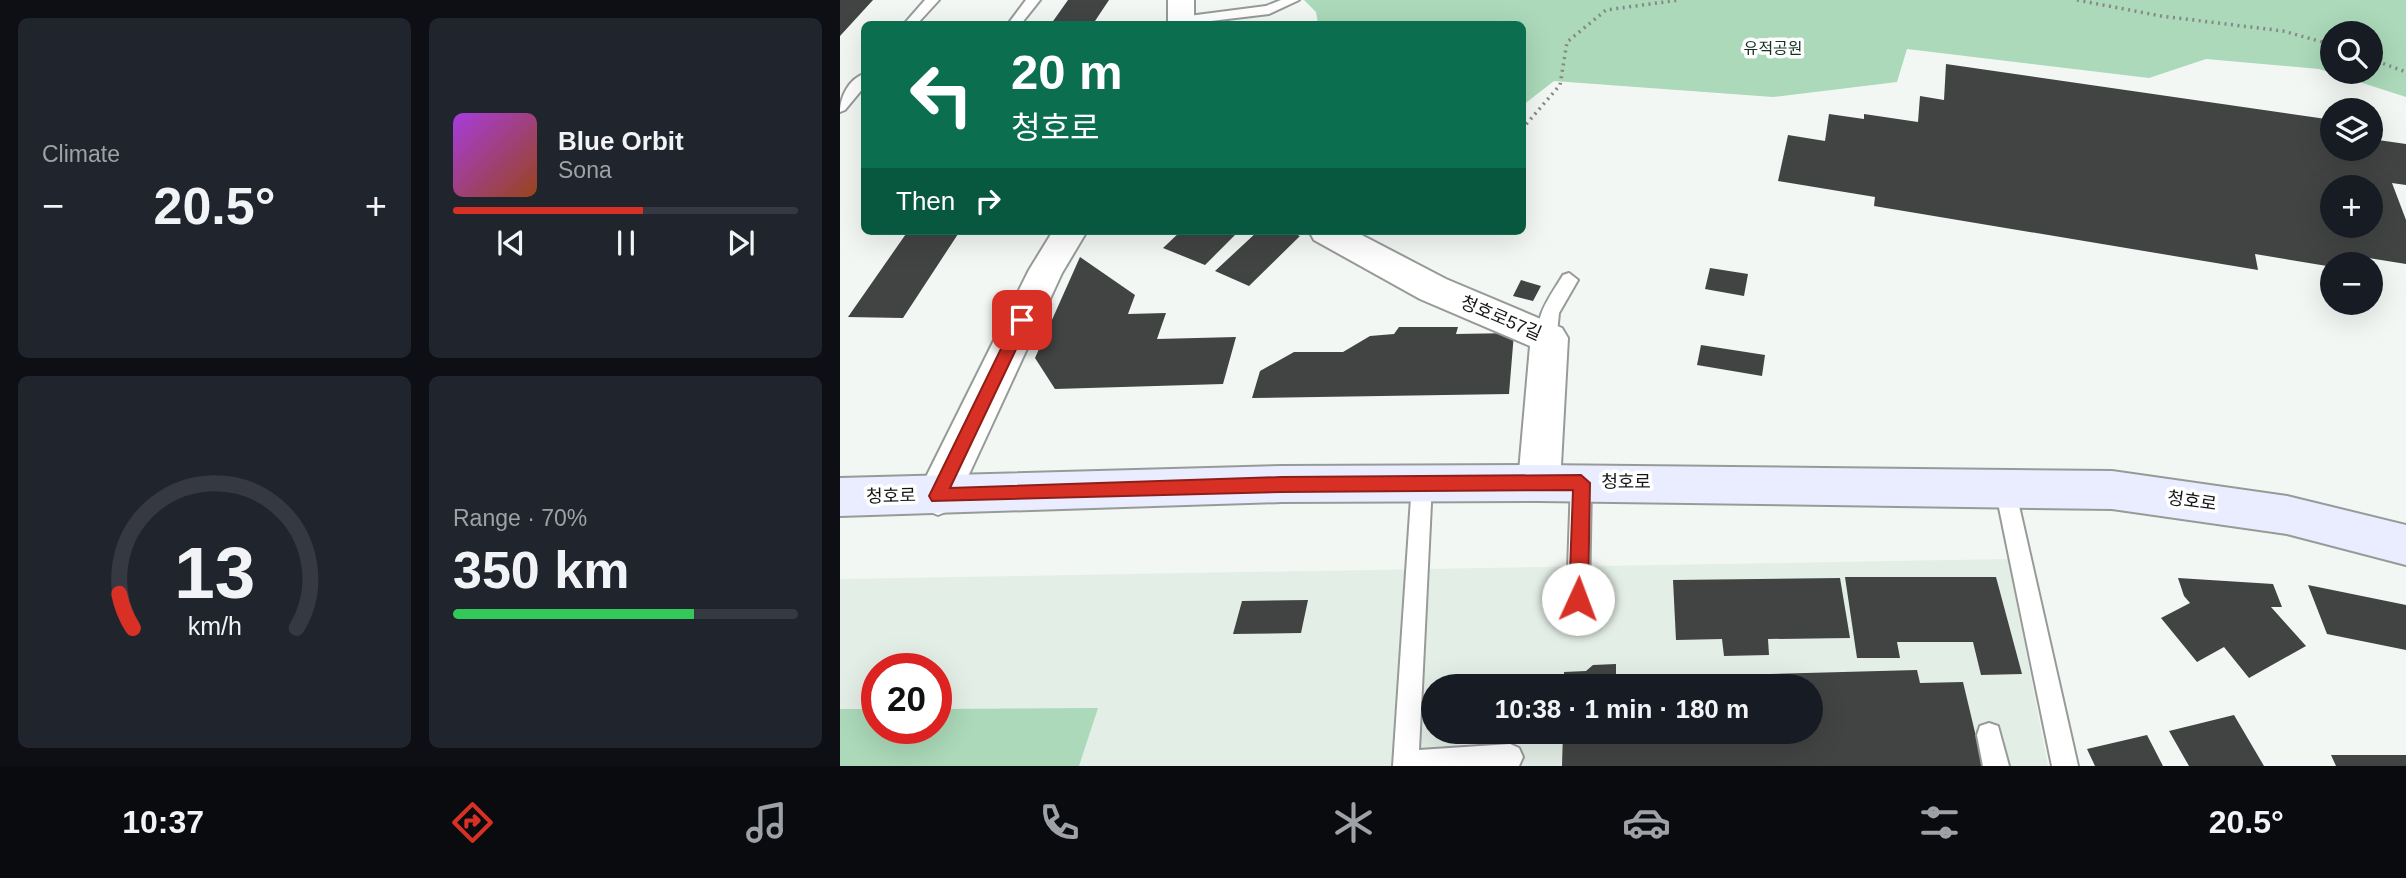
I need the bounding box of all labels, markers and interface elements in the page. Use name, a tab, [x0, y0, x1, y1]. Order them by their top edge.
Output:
map controls	[2320, 21, 2383, 315]
button: search	[2320, 21, 2383, 84]
park label: 유적공원	[1744, 40, 1802, 57]
text: 20 m	[1011, 45, 1123, 99]
icon: left	[896, 49, 987, 140]
button: layers	[2320, 98, 2383, 161]
text: 청호로	[1011, 110, 1099, 146]
text: Blue Orbit	[558, 126, 684, 156]
text: Climate	[42, 141, 120, 167]
text: Sona	[558, 157, 612, 183]
button: +	[2320, 175, 2383, 238]
text: 20.5°	[153, 177, 276, 235]
icon: right	[969, 182, 1007, 220]
text: −	[42, 185, 64, 227]
text: +	[365, 185, 387, 227]
text: Then	[896, 186, 955, 216]
icon: previous	[492, 224, 530, 262]
icon: pause	[607, 224, 645, 262]
icon: next	[722, 224, 760, 262]
button: −	[2320, 252, 2383, 315]
pin	[992, 290, 1052, 350]
street label: 청호로57길	[1457, 292, 1545, 344]
icon: arrive	[1003, 301, 1041, 339]
street label: 청호로	[1601, 472, 1651, 492]
street label: 청호로	[866, 486, 916, 506]
street label: 청호로	[2166, 488, 2218, 514]
text: Range · 70%	[453, 505, 587, 531]
text: 13	[174, 532, 255, 613]
text: 350 km	[453, 541, 629, 599]
position arrow	[1541, 562, 1615, 636]
text: km/h	[187, 612, 242, 640]
speed limit sign: 20	[861, 653, 952, 744]
text: 10:38 · 1 min · 180 m	[1495, 694, 1749, 724]
icon: directions	[448, 798, 497, 847]
icon: music	[742, 798, 791, 847]
icon: phone	[1035, 798, 1084, 847]
icon: climate	[1329, 798, 1378, 847]
icon: car	[1622, 798, 1671, 847]
icon: filters	[1915, 798, 1964, 847]
text: 10:37	[122, 804, 204, 840]
text: 20.5°	[2209, 804, 2284, 840]

